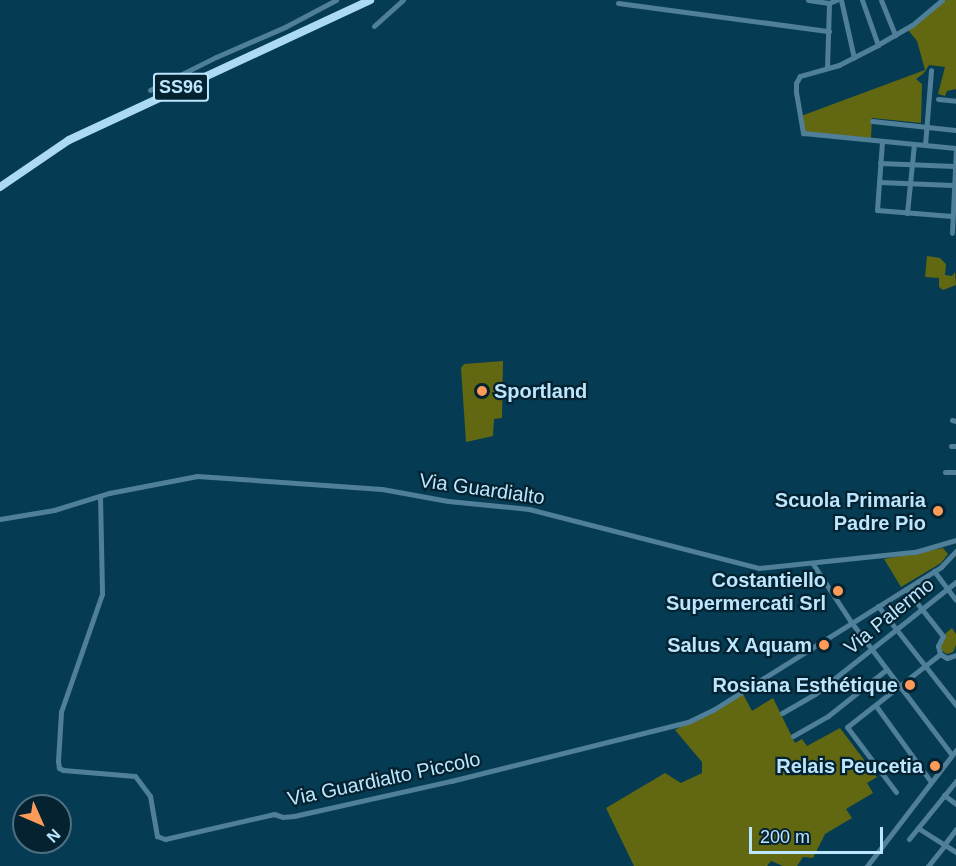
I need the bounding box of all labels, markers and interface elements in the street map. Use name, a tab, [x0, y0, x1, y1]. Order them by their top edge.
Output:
road number: SS96	[152, 72, 210, 102]
place label: Sportland	[494, 379, 587, 403]
marker: Sportland	[475, 384, 489, 398]
street label: Via Guardialto	[418, 468, 546, 510]
place label: Scuola Primaria Padre Pio	[775, 488, 926, 535]
marker: Scuola Primaria Padre Pio	[931, 504, 945, 518]
place label: Costantiello Supermercati Srl	[666, 568, 826, 615]
street label: Via Palermo	[839, 573, 939, 659]
marker: Costantiello Supermercati Srl	[831, 584, 845, 598]
place label: Salus X Aquam	[666, 633, 812, 657]
marker: Salus X Aquam	[817, 638, 831, 652]
place label: Rosiana Esthétique	[712, 673, 898, 697]
marker: Rosiana Esthétique	[903, 678, 917, 692]
street label: Via Guardialto Piccolo	[285, 747, 483, 811]
place label: Relais Peucetia	[776, 754, 923, 778]
marker: Relais Peucetia	[928, 759, 942, 773]
north arrow	[12, 794, 72, 854]
scale bar	[752, 815, 886, 853]
text: N	[44, 826, 64, 846]
text: 200 m	[760, 827, 810, 847]

